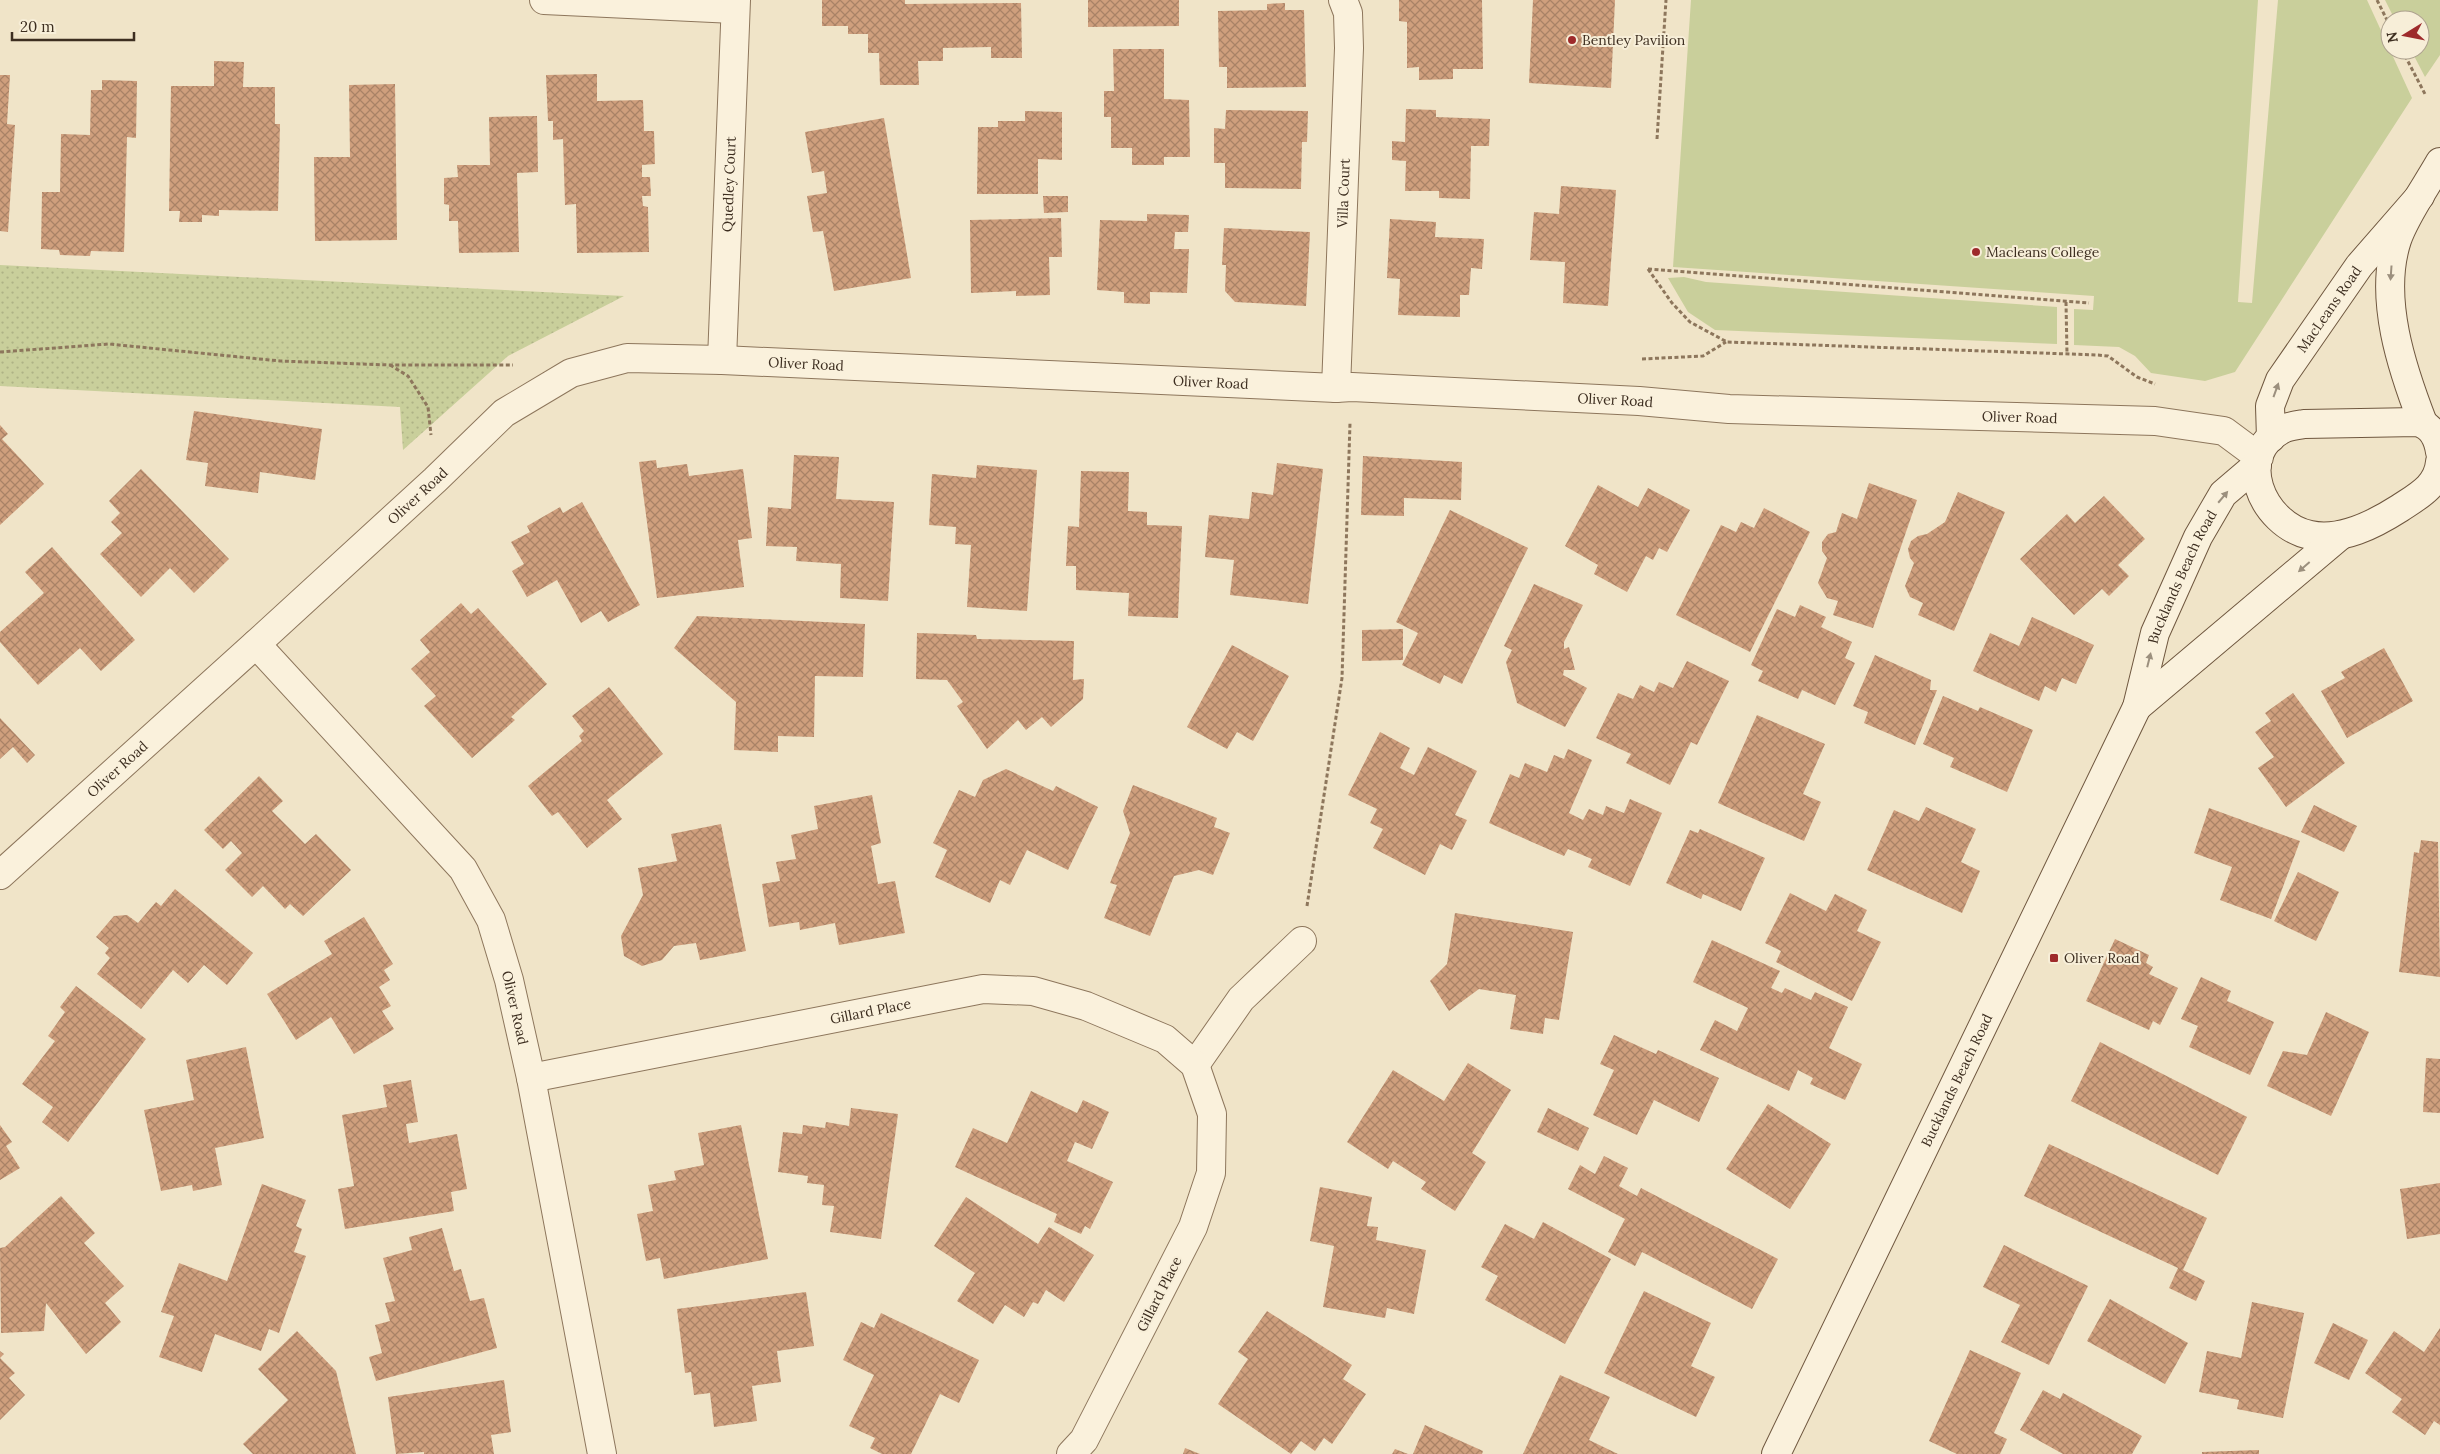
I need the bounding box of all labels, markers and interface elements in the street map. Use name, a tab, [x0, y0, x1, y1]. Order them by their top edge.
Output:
scale bar	[12, 10, 135, 42]
north arrow	[2380, 10, 2430, 60]
text: 20 m	[20, 17, 55, 36]
text: N	[2382, 30, 2402, 44]
place label: Bentley Pavilion	[1582, 31, 1686, 49]
marker: Bentley Pavilion	[1566, 34, 1578, 46]
street label: Quedley Court	[718, 135, 740, 232]
street label: Villa Court	[1333, 158, 1354, 229]
place label: Macleans College	[1986, 243, 2100, 261]
marker: Macleans College	[1970, 246, 1982, 258]
street label: MacLeans Road	[2293, 262, 2365, 356]
one-way arrow	[2387, 266, 2395, 282]
street label: Oliver Road	[768, 353, 844, 375]
street label: Oliver Road	[1172, 372, 1249, 393]
one-way arrow	[2272, 382, 2280, 397]
street label: Oliver Road	[1577, 389, 1654, 411]
street label: Oliver Road	[1982, 407, 2058, 427]
street label: Oliver Road	[384, 464, 452, 528]
one-way arrow	[2217, 491, 2228, 504]
street label: Bucklands Beach Road	[2144, 507, 2221, 645]
one-way arrow	[2297, 561, 2310, 572]
one-way arrow	[2145, 652, 2153, 667]
street label: Oliver Road	[83, 737, 151, 801]
place label: Oliver Road	[2064, 949, 2140, 967]
marker: Oliver Road	[2048, 952, 2060, 964]
street label: Oliver Road	[498, 968, 532, 1047]
street label: Gillard Place	[829, 994, 913, 1028]
street label: Bucklands Beach Road	[1917, 1011, 1996, 1150]
street label: Gillard Place	[1132, 1253, 1186, 1335]

